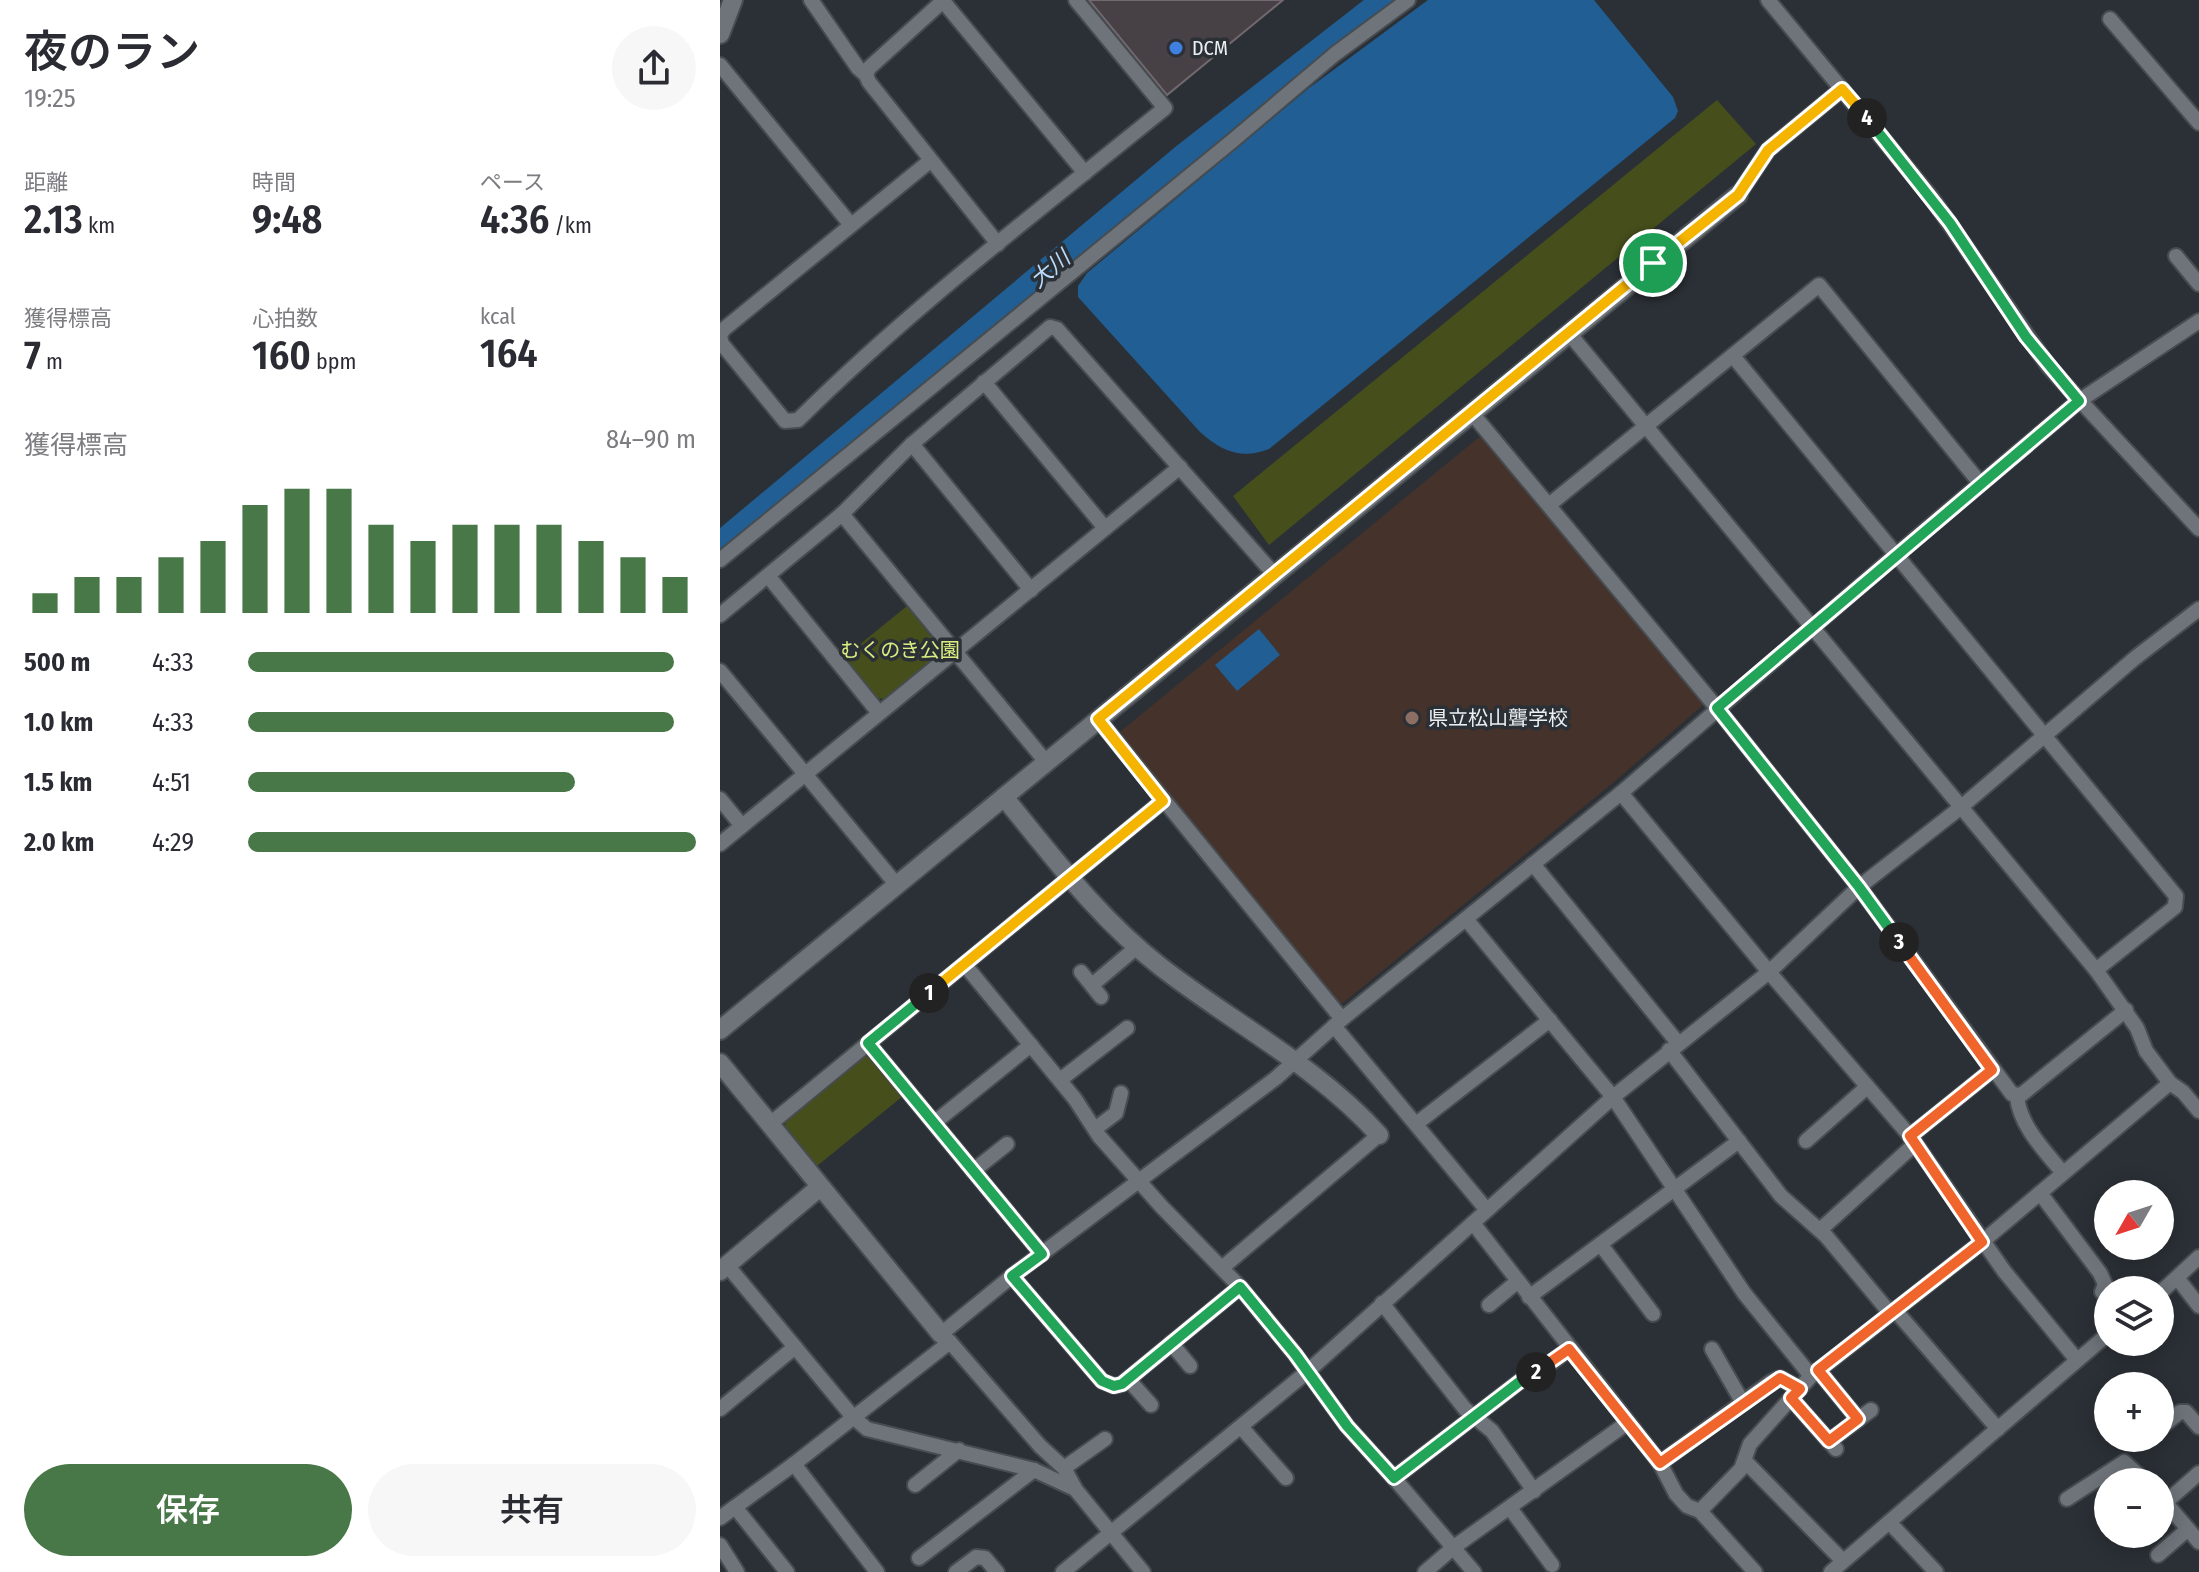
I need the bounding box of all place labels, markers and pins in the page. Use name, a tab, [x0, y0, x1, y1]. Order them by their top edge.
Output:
place label: DCM	[1192, 36, 1228, 60]
marker: DCM	[1167, 39, 1185, 57]
pin: 4	[1847, 98, 1887, 138]
pin	[1619, 229, 1687, 297]
place label: 県立松山聾学校	[1428, 706, 1568, 730]
marker: 県立松山聾学校	[1403, 709, 1421, 727]
pin: 3	[1879, 922, 1919, 962]
pin: 1	[909, 973, 949, 1013]
pin: 2	[1516, 1352, 1556, 1392]

